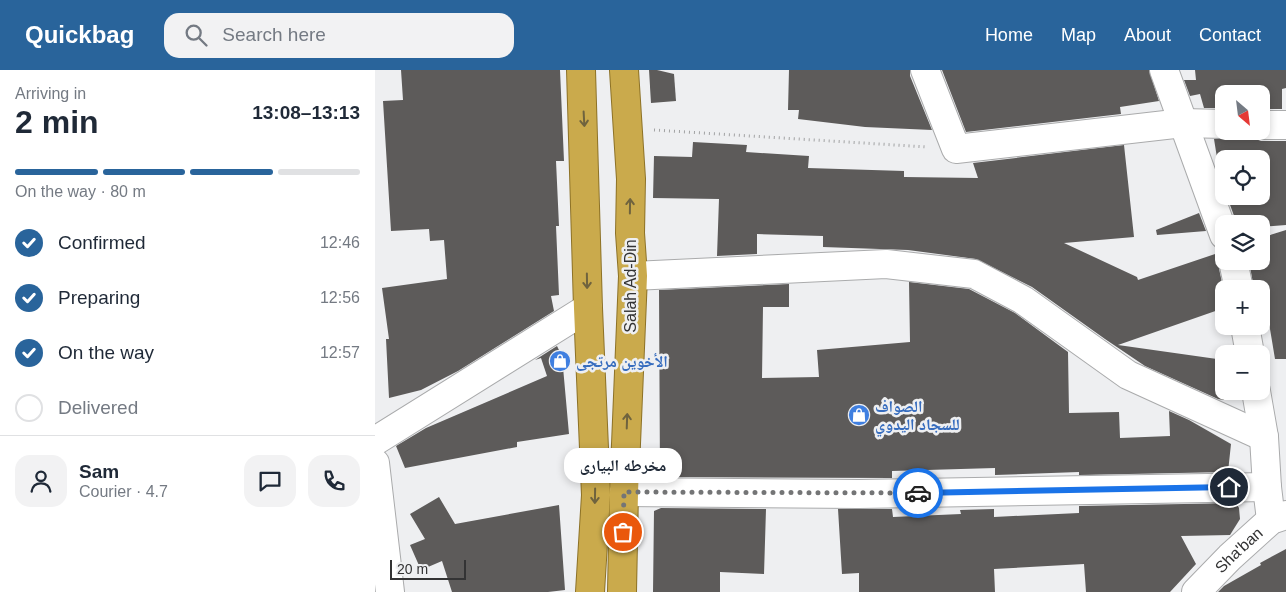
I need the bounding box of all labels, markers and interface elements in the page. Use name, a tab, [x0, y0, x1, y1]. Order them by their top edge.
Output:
search box	[164, 13, 514, 58]
text: Quickbag	[25, 21, 134, 48]
icon: search	[182, 21, 210, 49]
text: Search here	[222, 24, 326, 45]
text: Home	[985, 25, 1033, 45]
text: Map	[1061, 25, 1096, 45]
text: About	[1124, 25, 1171, 45]
text: Contact	[1199, 25, 1261, 45]
text: Arriving in	[15, 85, 86, 102]
north arrow	[1215, 85, 1270, 140]
map controls	[1215, 85, 1270, 400]
text: 13:08–13:13	[252, 102, 360, 123]
text: 2 min	[15, 104, 99, 140]
one-way arrow	[579, 110, 588, 126]
button: locate	[1215, 150, 1270, 205]
text: On the way · 80 m	[15, 183, 146, 200]
one-way arrow	[626, 198, 635, 214]
button: layers	[1215, 215, 1270, 270]
icon: check	[15, 229, 43, 257]
text: Confirmed	[58, 232, 146, 253]
text: 12:46	[320, 234, 360, 251]
street label: Salah Ad-Din	[622, 239, 639, 333]
one-way arrow	[583, 273, 592, 289]
button: +	[1215, 280, 1270, 335]
icon: check	[15, 284, 43, 312]
text: Preparing	[58, 287, 140, 308]
text: 12:56	[320, 289, 360, 306]
icon: check	[15, 339, 43, 367]
text: On the way	[58, 342, 154, 363]
text: 12:57	[320, 344, 360, 361]
button: −	[1215, 345, 1270, 400]
shop icon: الأخوين مرتجى	[548, 349, 572, 373]
place label: الأخوين مرتجى	[576, 353, 668, 371]
text: Delivered	[58, 397, 138, 418]
place label: الصواف للسجاد اليدوي	[875, 398, 960, 437]
shop icon: الصواف للسجاد اليدوي	[847, 403, 871, 427]
one-way arrow	[623, 413, 632, 429]
callout: مخرطه البيارى	[564, 447, 682, 482]
button: person	[15, 455, 67, 507]
button: chat	[244, 455, 296, 507]
button: phone	[308, 455, 360, 507]
text: مخرطه البيارى	[580, 457, 666, 474]
text: Sam	[79, 461, 119, 482]
pin	[1208, 466, 1250, 508]
courier	[893, 468, 943, 518]
icon: home	[1215, 473, 1243, 501]
icon: car	[904, 479, 932, 507]
text: Courier · 4.7	[79, 483, 168, 500]
one-way arrow	[590, 488, 600, 504]
pin	[602, 511, 644, 553]
icon: bag	[609, 518, 637, 546]
street label: Sha'ban	[1212, 524, 1266, 576]
scale bar	[390, 557, 466, 580]
text: 20 m	[397, 561, 428, 577]

